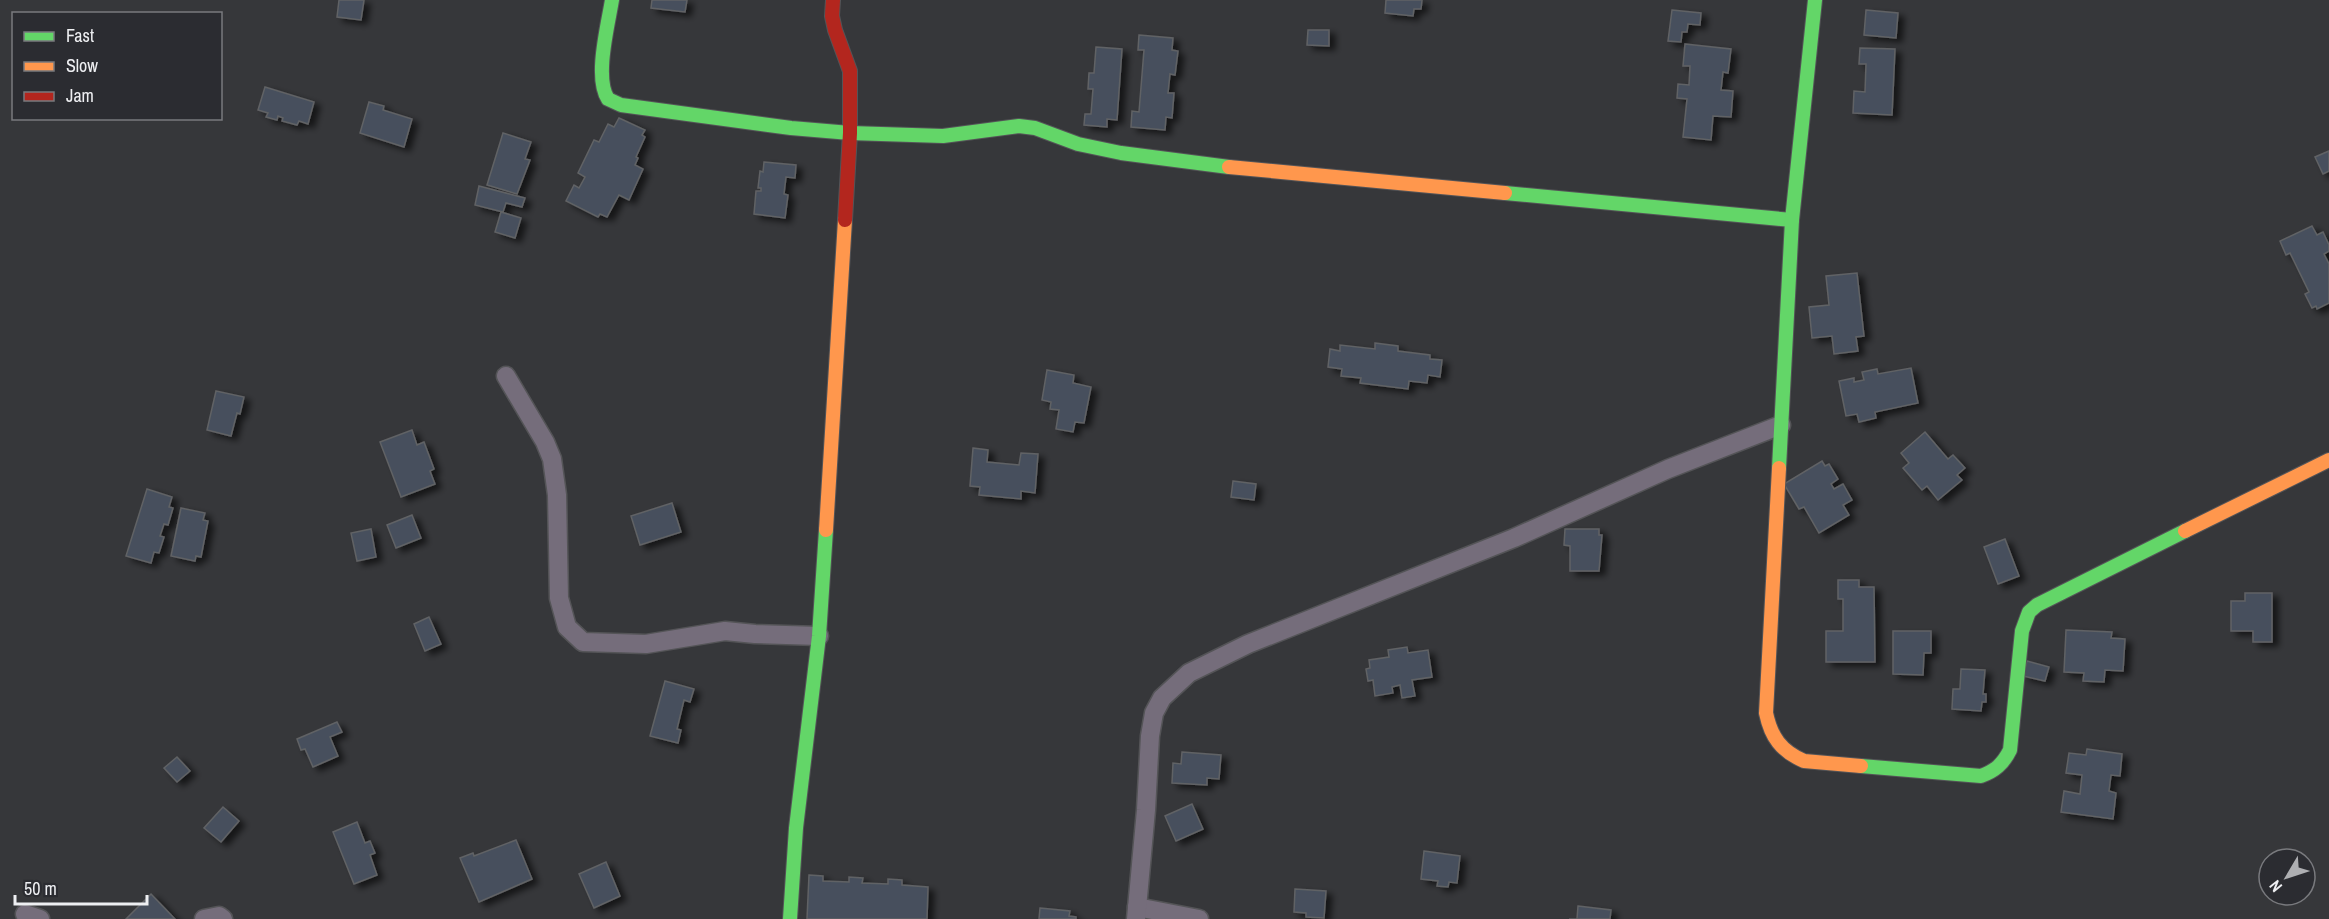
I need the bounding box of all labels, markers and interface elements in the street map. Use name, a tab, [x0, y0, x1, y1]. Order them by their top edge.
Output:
legend	[12, 12, 222, 120]
text: Fast	[66, 23, 94, 48]
text: Slow	[66, 53, 98, 78]
text: Jam	[66, 83, 94, 108]
north arrow	[2257, 847, 2317, 907]
scale bar	[15, 868, 147, 906]
text: 50 m	[24, 876, 57, 901]
text: N	[2264, 876, 2287, 897]

